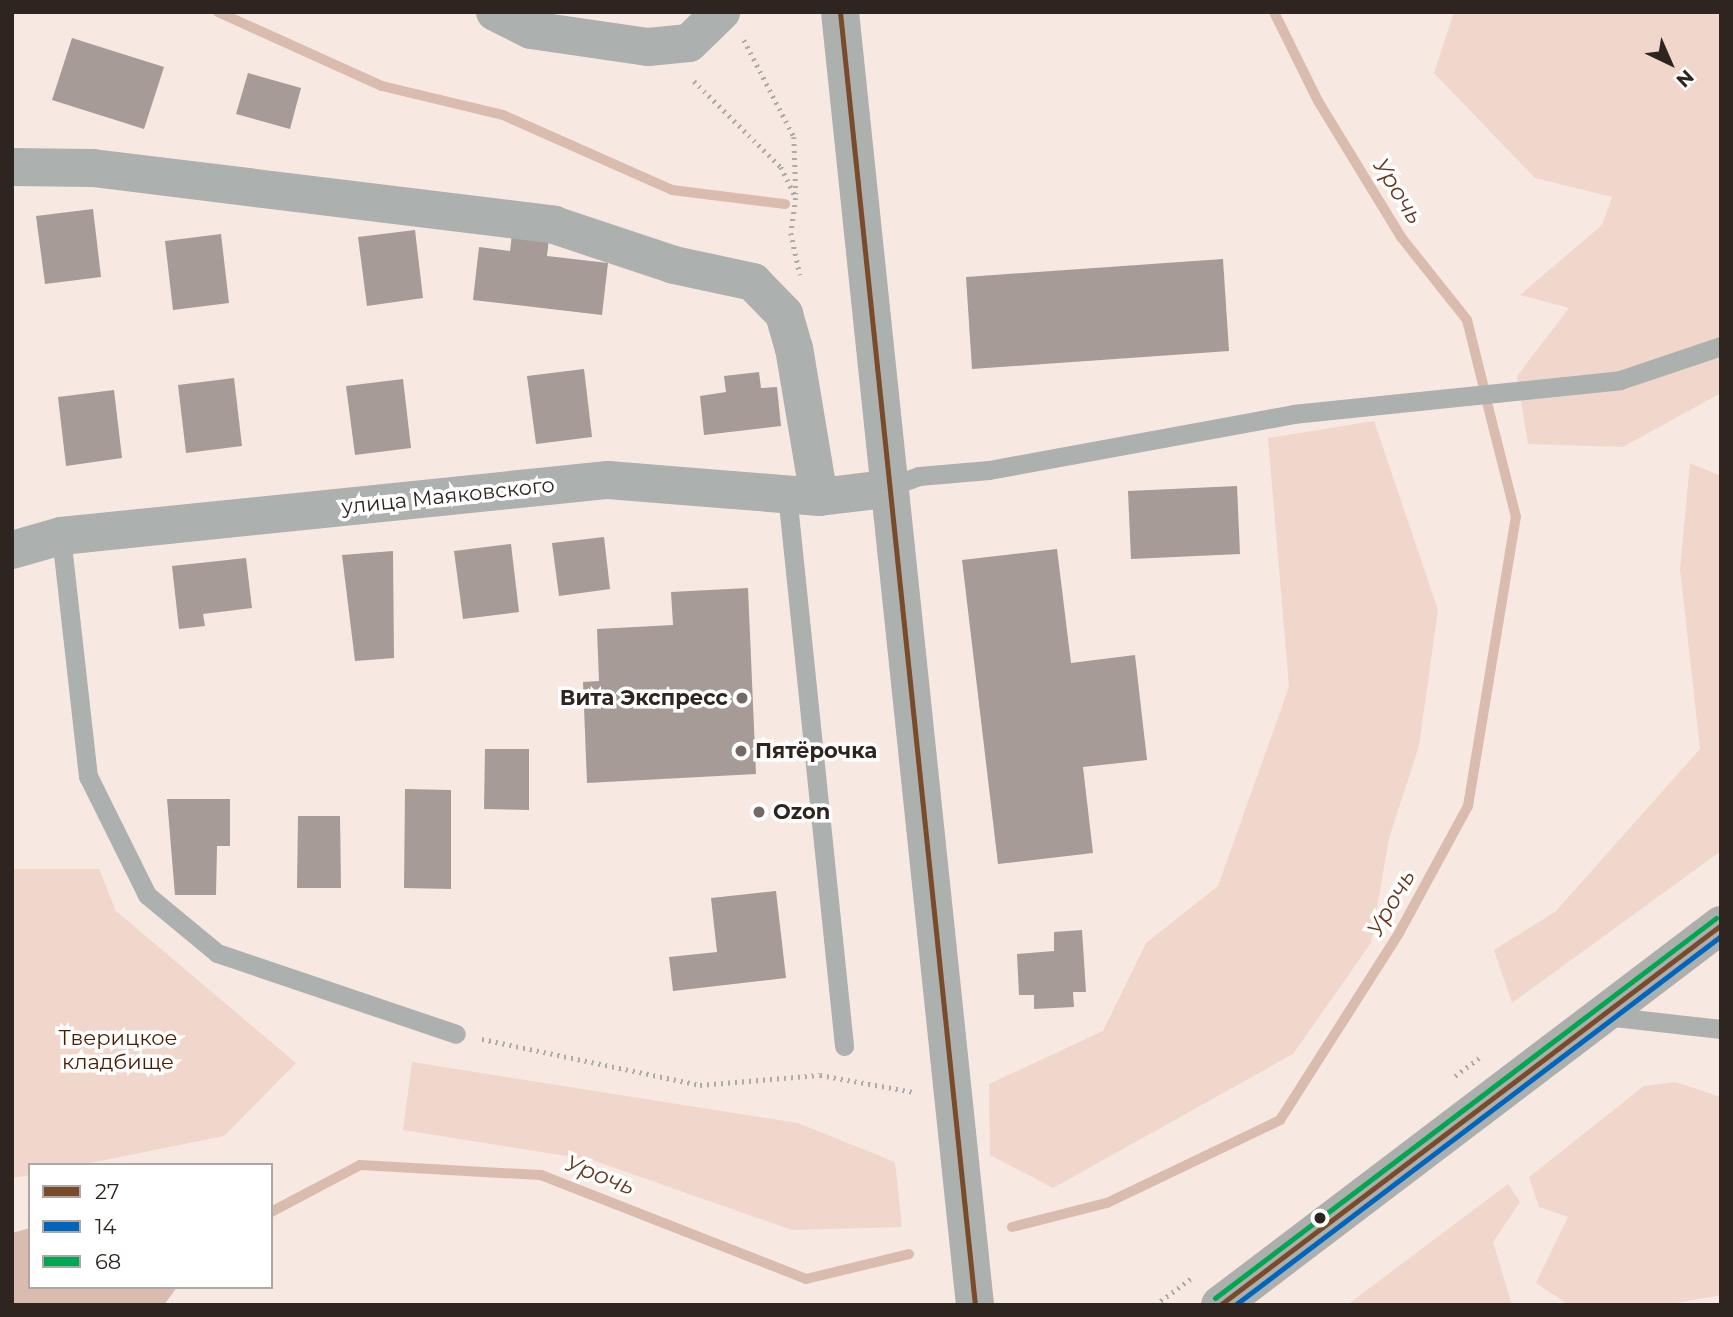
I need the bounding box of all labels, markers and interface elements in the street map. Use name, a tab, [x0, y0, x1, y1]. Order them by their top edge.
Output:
north arrow	[1635, 28, 1705, 98]
text: N	[1671, 65, 1698, 92]
water label: Урочь	[1367, 153, 1429, 229]
street label: улица Маяковского	[340, 472, 556, 520]
place label: Вита Экспресс	[560, 685, 728, 711]
marker: Вита Экспресс	[734, 690, 750, 706]
place label: Пятёрочка	[755, 738, 877, 764]
marker: Пятёрочка	[733, 743, 749, 759]
place label: Ozon	[773, 799, 830, 825]
marker: Ozon	[751, 804, 767, 820]
water label: Урочь	[1361, 865, 1421, 941]
park label: Тверицкое кладбище	[58, 1025, 178, 1075]
water label: Урочь	[561, 1149, 639, 1201]
legend	[28, 1163, 273, 1289]
text: 27	[95, 1179, 119, 1204]
unlabelled marker	[1313, 1211, 1327, 1225]
text: 14	[95, 1214, 116, 1239]
text: 68	[95, 1249, 121, 1274]

